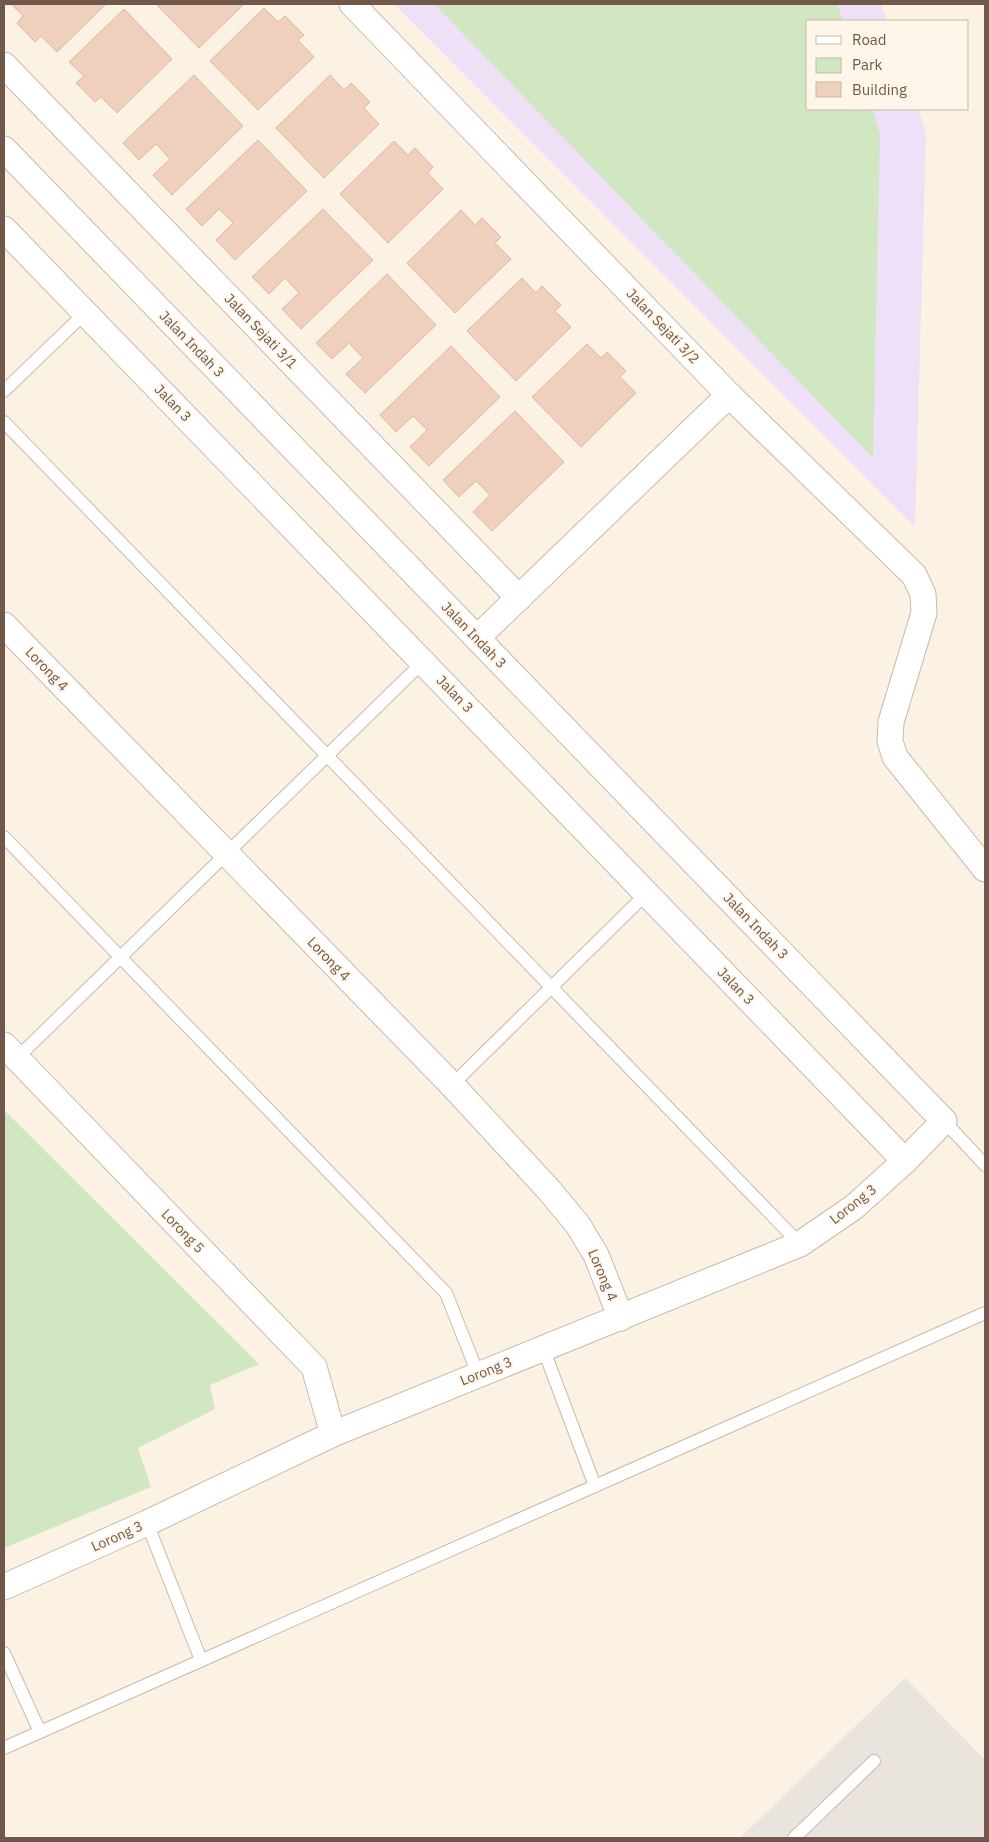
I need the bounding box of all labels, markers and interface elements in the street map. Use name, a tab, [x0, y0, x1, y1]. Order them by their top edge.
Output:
legend	[806, 20, 969, 110]
text: Road	[852, 30, 887, 49]
text: Park	[852, 55, 882, 74]
text: Building	[852, 80, 907, 99]
street label: Jalan Sejati 3/2	[623, 285, 703, 367]
street label: Jalan Sejati 3/1	[221, 290, 301, 372]
street label: Jalan Indah 3	[156, 307, 228, 381]
street label: Jalan 3	[151, 380, 195, 426]
street label: Jalan Indah 3	[438, 598, 510, 672]
street label: Lorong 4	[22, 643, 72, 695]
street label: Jalan 3	[433, 671, 477, 717]
street label: Jalan Indah 3	[720, 889, 792, 963]
street label: Lorong 4	[304, 933, 354, 985]
street label: Jalan 3	[714, 963, 758, 1009]
street label: Lorong 3	[826, 1180, 880, 1228]
street label: Lorong 5	[158, 1205, 208, 1257]
street label: Lorong 4	[584, 1246, 622, 1304]
street label: Lorong 3	[457, 1352, 515, 1390]
street label: Lorong 3	[88, 1517, 146, 1555]

